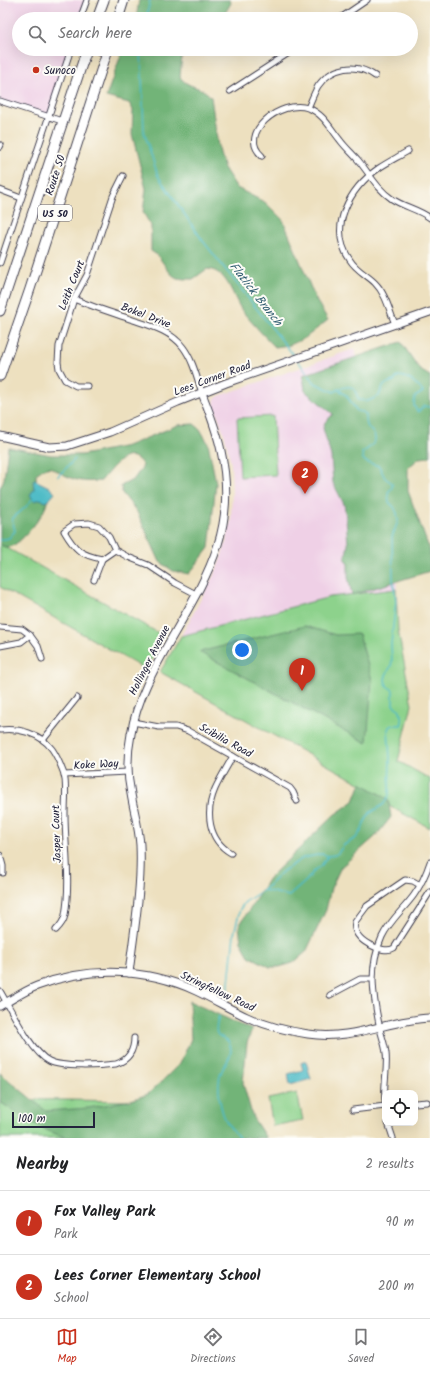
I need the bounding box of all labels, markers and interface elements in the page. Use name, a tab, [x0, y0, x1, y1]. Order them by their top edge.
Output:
search box	[12, 12, 418, 56]
text: Search here	[58, 22, 132, 46]
icon: search	[26, 23, 48, 45]
place label: Sunoco	[44, 62, 76, 80]
marker: Sunoco	[31, 65, 41, 75]
street label: Route 50	[41, 152, 71, 198]
road number: US 50	[38, 205, 72, 221]
street label: Leith Court	[54, 257, 90, 313]
water label: Flatlick Branch	[225, 258, 288, 332]
street label: Bokel Drive	[118, 298, 173, 334]
street label: Lees Corner Road	[171, 356, 254, 401]
pin: 2	[292, 461, 318, 494]
street label: Hollinger Avenue	[124, 622, 175, 699]
your location	[232, 640, 252, 660]
pin: 1	[289, 658, 315, 691]
street label: Scibilia Road	[195, 719, 256, 763]
street label: Koke Way	[73, 755, 120, 775]
street label: Jasper Court	[47, 804, 67, 863]
street label: Stringfellow Road	[177, 967, 258, 1017]
map controls	[382, 1090, 418, 1126]
button: locate	[382, 1090, 418, 1126]
scale bar	[12, 1110, 95, 1129]
text: 100 m	[18, 1110, 46, 1128]
text: Nearby	[16, 1151, 68, 1178]
text: 2 results	[366, 1154, 414, 1175]
text: Fox Valley Park	[54, 1200, 155, 1224]
text: 1	[27, 1212, 31, 1233]
text: 90 m	[386, 1212, 414, 1233]
text: Park	[54, 1224, 78, 1245]
text: Lees Corner Elementary School	[54, 1264, 261, 1288]
text: 2	[25, 1276, 33, 1297]
text: 200 m	[378, 1276, 414, 1297]
text: School	[54, 1288, 89, 1309]
tab: Map	[56, 1326, 78, 1368]
tab: Directions	[190, 1326, 236, 1368]
tab: Saved	[348, 1326, 374, 1368]

